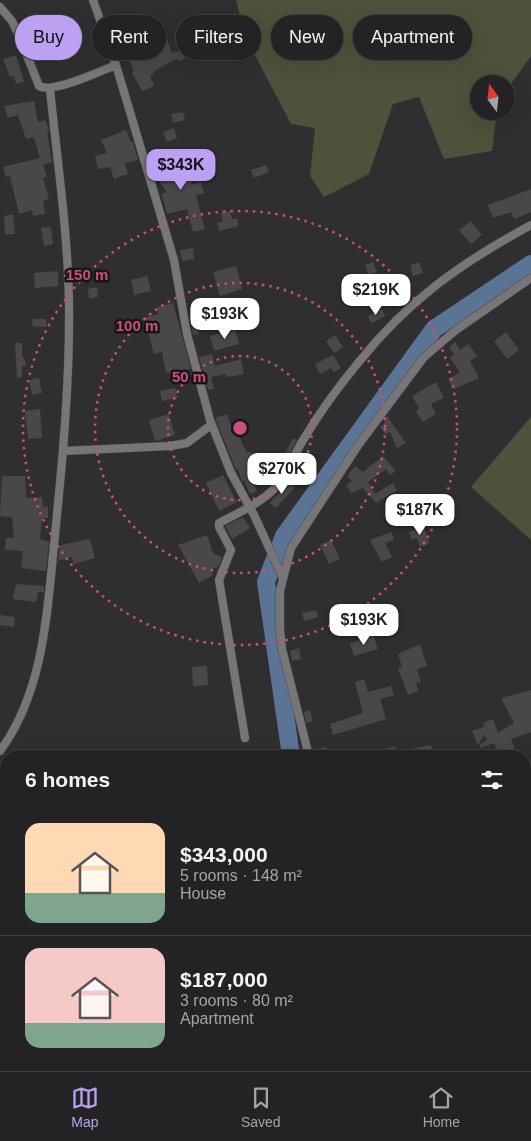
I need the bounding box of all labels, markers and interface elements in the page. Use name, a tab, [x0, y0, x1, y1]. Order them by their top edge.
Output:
chip: Buy	[15, 15, 82, 60]
chip: Rent	[92, 15, 166, 60]
chip: Filters	[176, 15, 261, 60]
chip: New	[271, 15, 343, 60]
chip: Apartment	[353, 15, 472, 60]
north arrow	[470, 75, 515, 120]
map controls	[470, 75, 515, 120]
pin: $343K	[146, 148, 216, 191]
text: $343K	[157, 156, 205, 173]
text: 150 m	[66, 266, 108, 283]
pin: $219K	[341, 274, 411, 316]
text: $219K	[352, 281, 400, 298]
pin: $193K	[190, 298, 260, 340]
text: $193K	[201, 305, 249, 322]
text: 100 m	[116, 317, 158, 334]
text: 50 m	[172, 368, 206, 385]
centre of rings	[231, 419, 249, 437]
pin: $270K	[247, 452, 317, 495]
text: $270K	[258, 460, 306, 477]
pin: $187K	[385, 494, 455, 536]
text: $187K	[396, 501, 444, 518]
pin: $193K	[329, 604, 399, 646]
text: $193K	[340, 611, 388, 628]
icon: filters	[478, 766, 506, 794]
text: 6 homes	[25, 768, 110, 791]
icon: home	[65, 843, 125, 903]
text: $343,000	[180, 843, 268, 866]
text: 5 rooms · 148 m²	[180, 867, 302, 884]
text: House	[180, 885, 226, 902]
icon: home	[65, 968, 125, 1028]
text: $187,000	[180, 968, 268, 991]
text: 3 rooms · 80 m²	[180, 992, 293, 1009]
text: Apartment	[180, 1010, 254, 1027]
tab: Map	[71, 1084, 99, 1130]
tab: Saved	[241, 1084, 281, 1130]
tab: Home	[423, 1084, 460, 1130]

